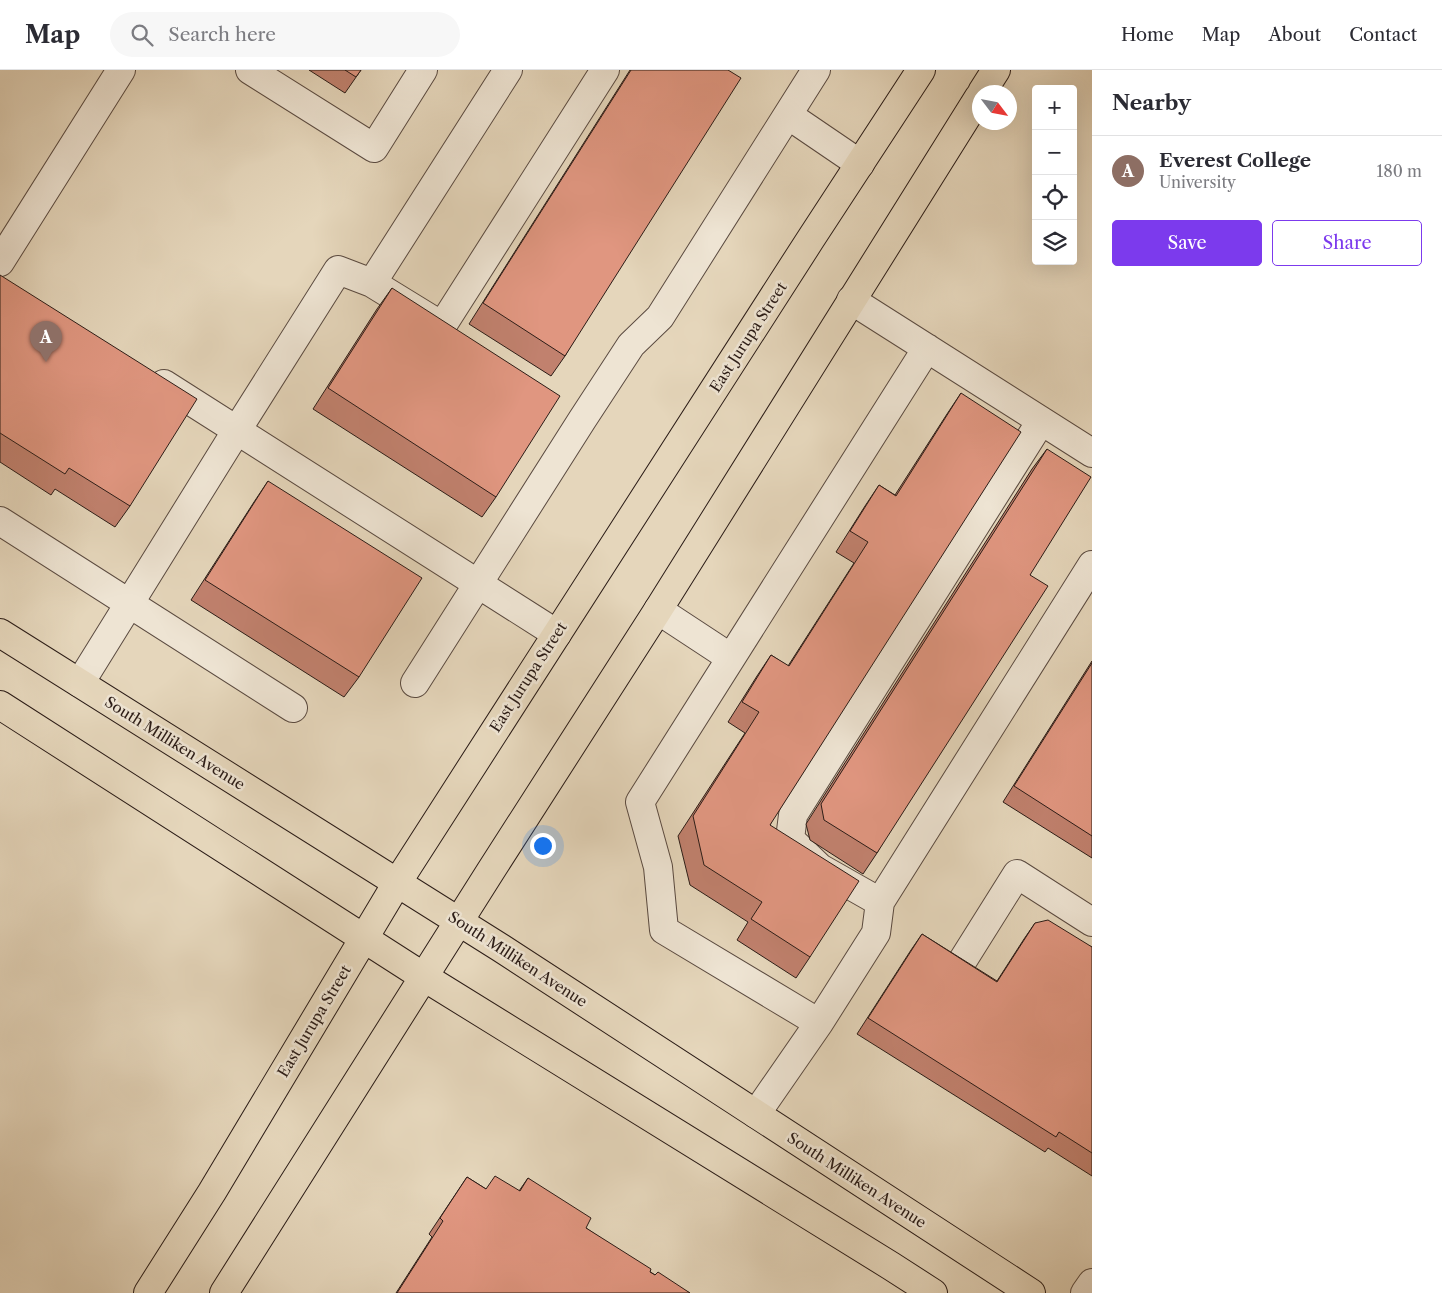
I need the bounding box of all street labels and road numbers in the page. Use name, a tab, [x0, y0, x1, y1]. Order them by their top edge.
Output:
street label: East Jurupa Street	[705, 278, 791, 396]
street label: East Jurupa Street	[485, 618, 571, 736]
street label: South Milliken Avenue	[101, 692, 249, 794]
street label: South Milliken Avenue	[445, 907, 591, 1011]
street label: East Jurupa Street	[273, 961, 355, 1081]
street label: South Milliken Avenue	[784, 1128, 930, 1232]

